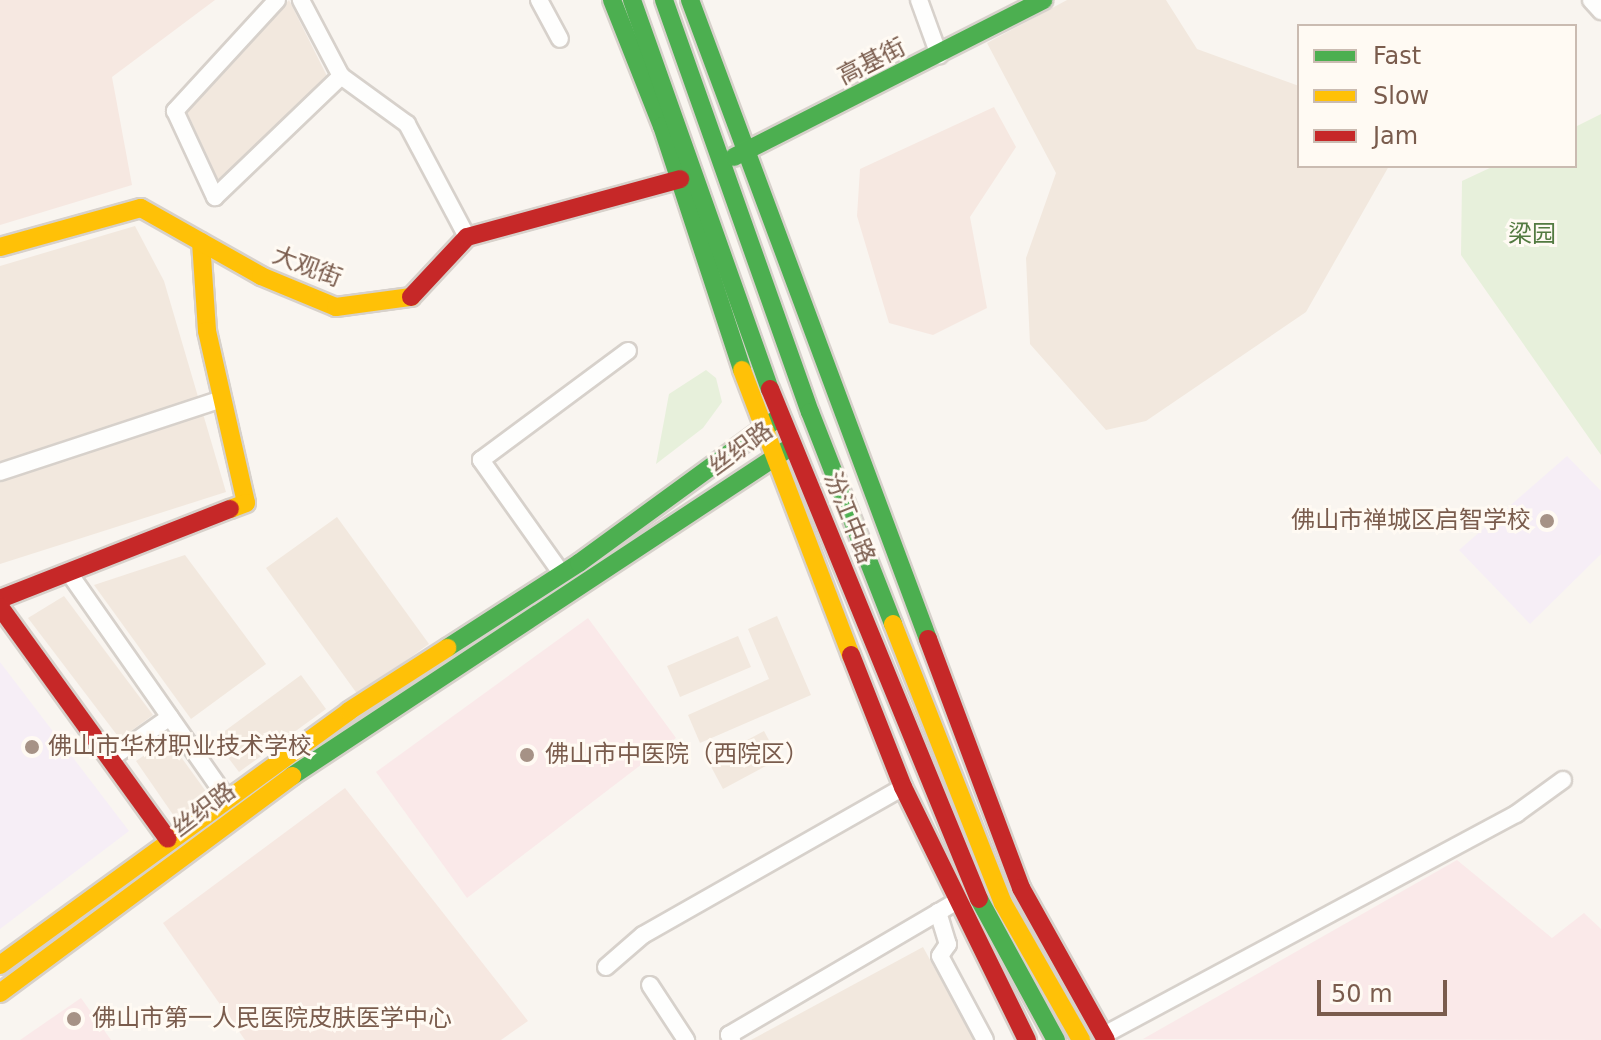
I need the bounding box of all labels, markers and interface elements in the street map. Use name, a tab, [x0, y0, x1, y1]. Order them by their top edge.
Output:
legend	[1297, 24, 1577, 168]
street label: 高基街	[833, 33, 911, 91]
text: Fast	[1373, 42, 1421, 70]
text: Slow	[1373, 82, 1429, 110]
text: Jam	[1373, 122, 1418, 150]
park label: 梁园	[1508, 221, 1556, 249]
street label: 大观街	[268, 241, 346, 293]
street label: 丝织路	[703, 416, 779, 482]
street label: 汾江中路	[818, 468, 880, 568]
place label: 佛山市禅城区启智学校	[1291, 507, 1531, 535]
marker: 佛山市禅城区启智学校	[1538, 512, 1556, 530]
place label: 佛山市华材职业技术学校	[48, 733, 312, 761]
marker: 佛山市华材职业技术学校	[23, 738, 41, 756]
place label: 佛山市中医院（西院区）	[545, 741, 809, 769]
marker: 佛山市中医院（西院区）	[516, 744, 538, 766]
street label: 丝织路	[167, 777, 241, 843]
scale bar	[1321, 964, 1451, 1014]
text: 50 m	[1331, 980, 1393, 1008]
place label: 佛山市第一人民医院皮肤医学中心	[92, 1005, 452, 1033]
marker: 佛山市第一人民医院皮肤医学中心	[63, 1008, 85, 1030]

